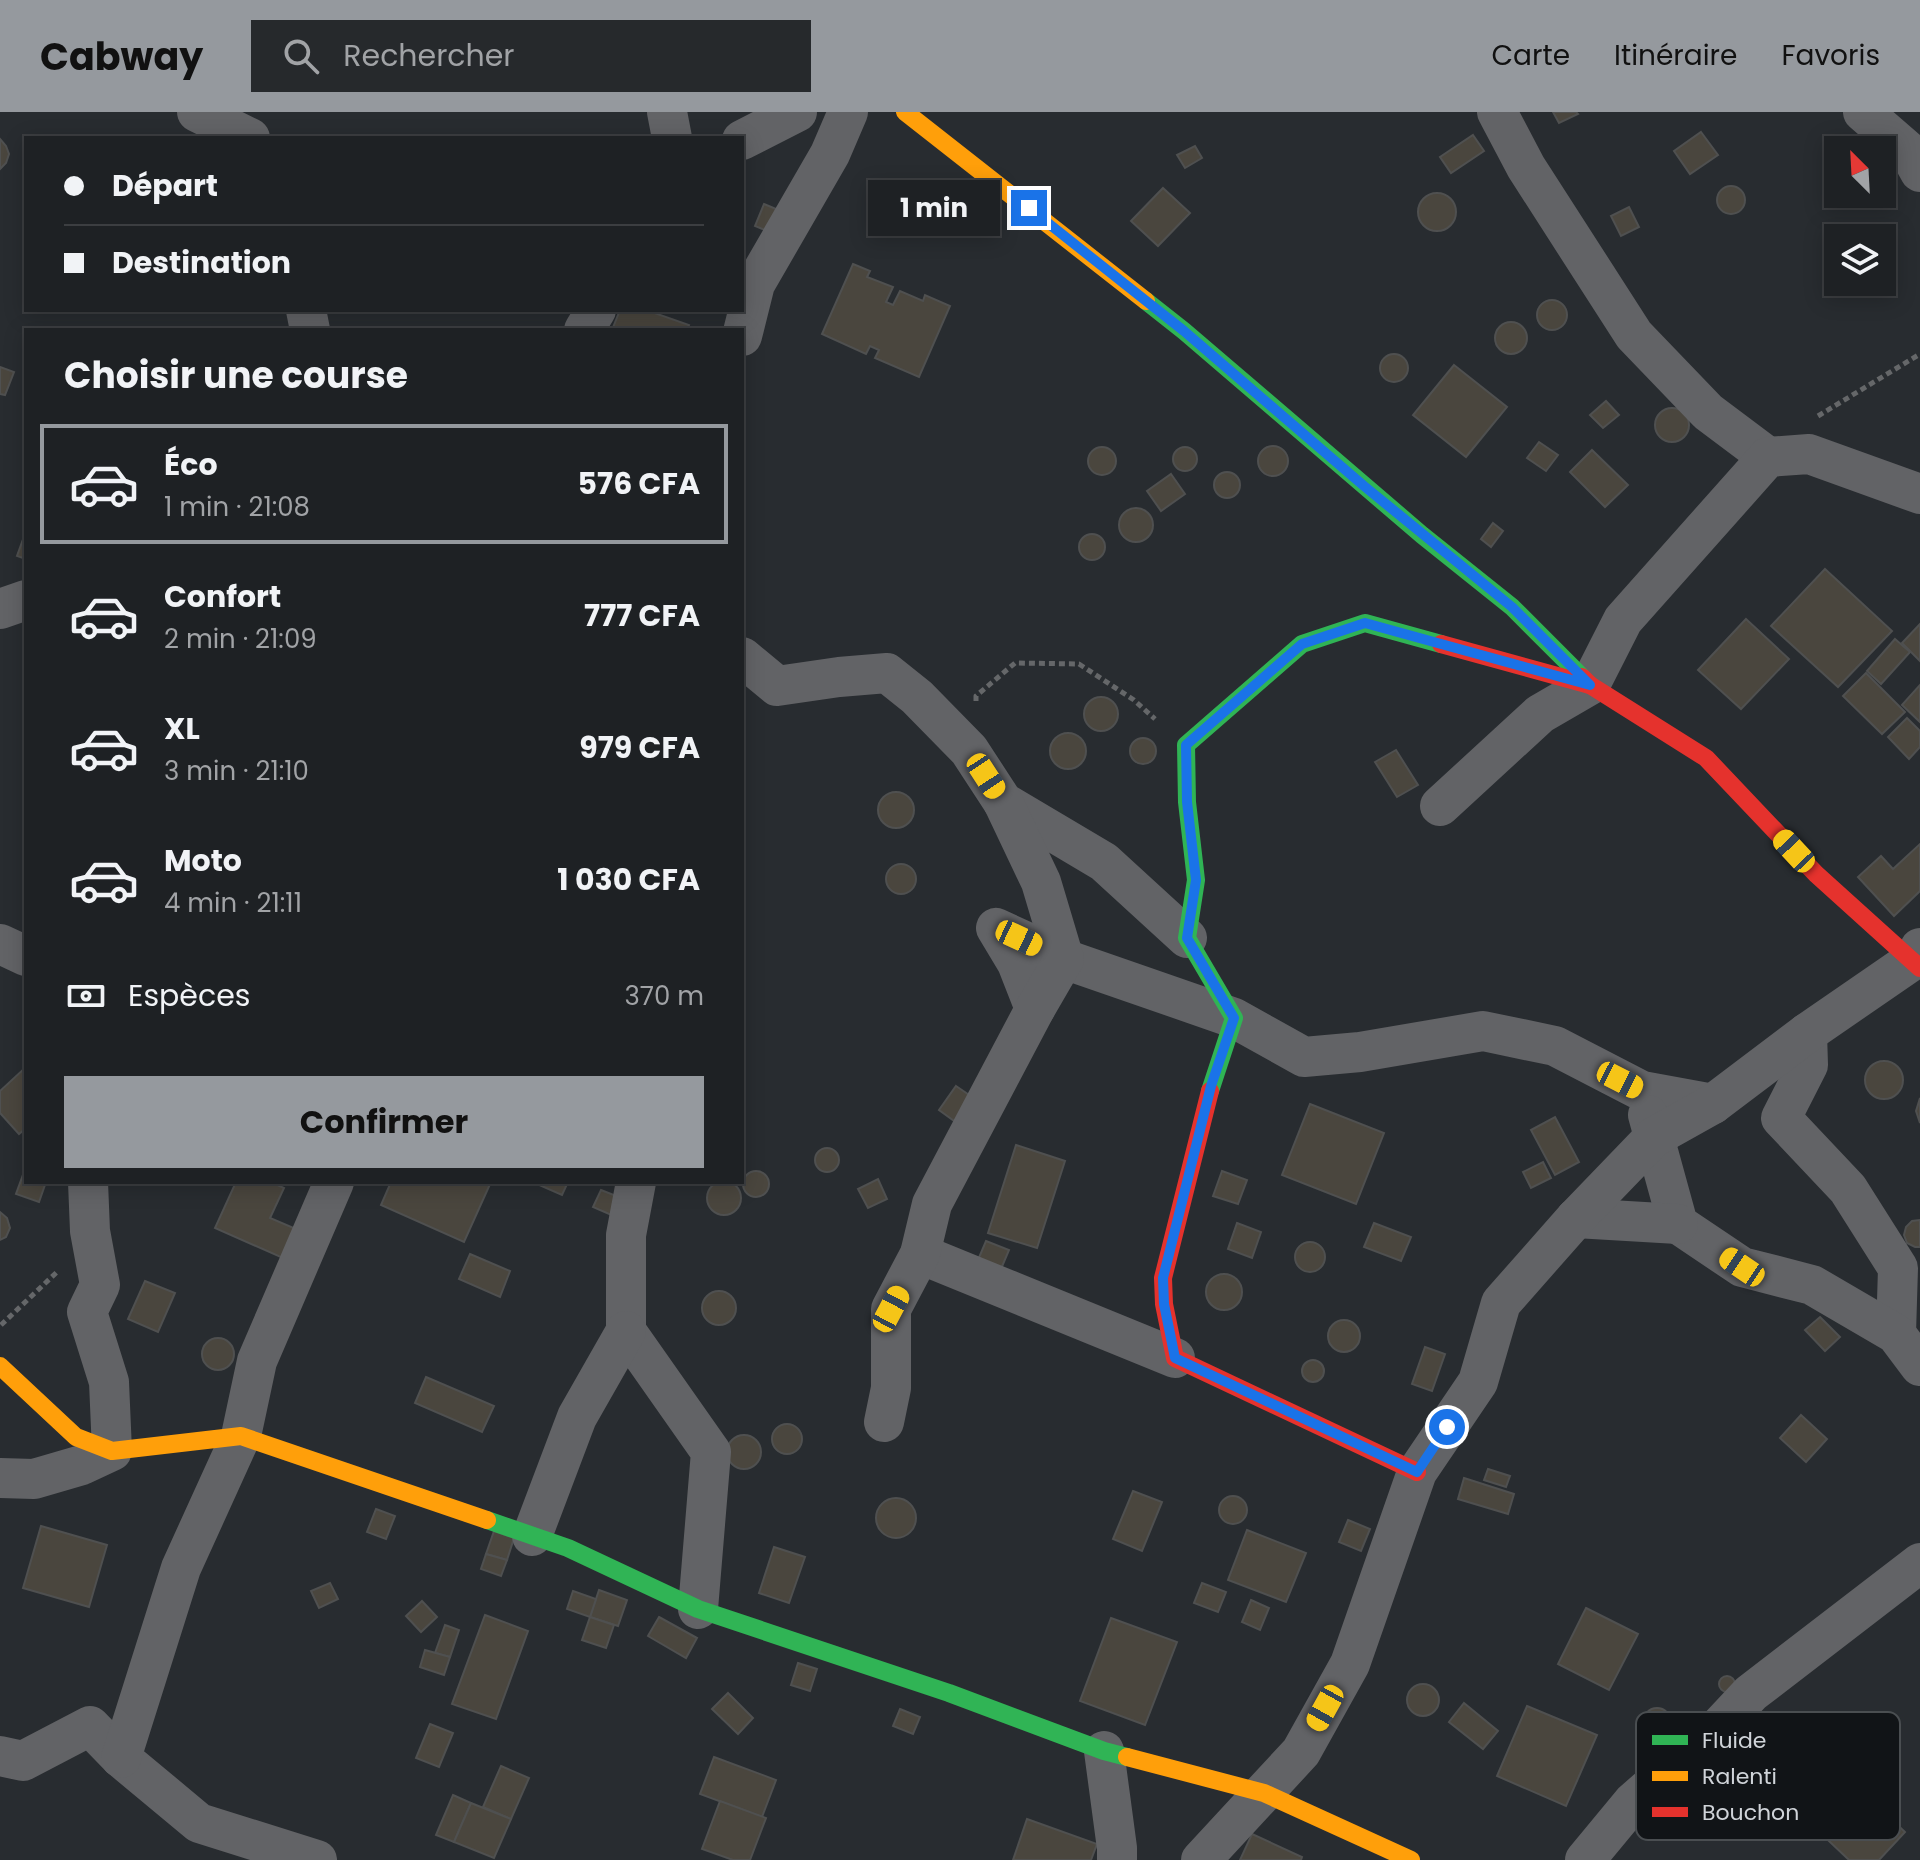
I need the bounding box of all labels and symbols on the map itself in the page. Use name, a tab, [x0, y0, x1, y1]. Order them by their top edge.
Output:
north arrow	[1824, 136, 1896, 208]
callout: 1 min	[869, 180, 1001, 236]
route end	[1011, 190, 1047, 226]
car	[963, 749, 1009, 803]
car	[1769, 825, 1819, 877]
car	[992, 917, 1046, 959]
car	[1593, 1058, 1647, 1102]
car	[1715, 1244, 1769, 1290]
car	[869, 1282, 913, 1336]
route start	[1429, 1409, 1465, 1445]
car	[1303, 1681, 1347, 1735]
legend	[1636, 1712, 1900, 1840]
text: Fluide	[1702, 1725, 1767, 1756]
text: Ralenti	[1702, 1761, 1777, 1792]
text: Bouchon	[1702, 1797, 1799, 1828]

